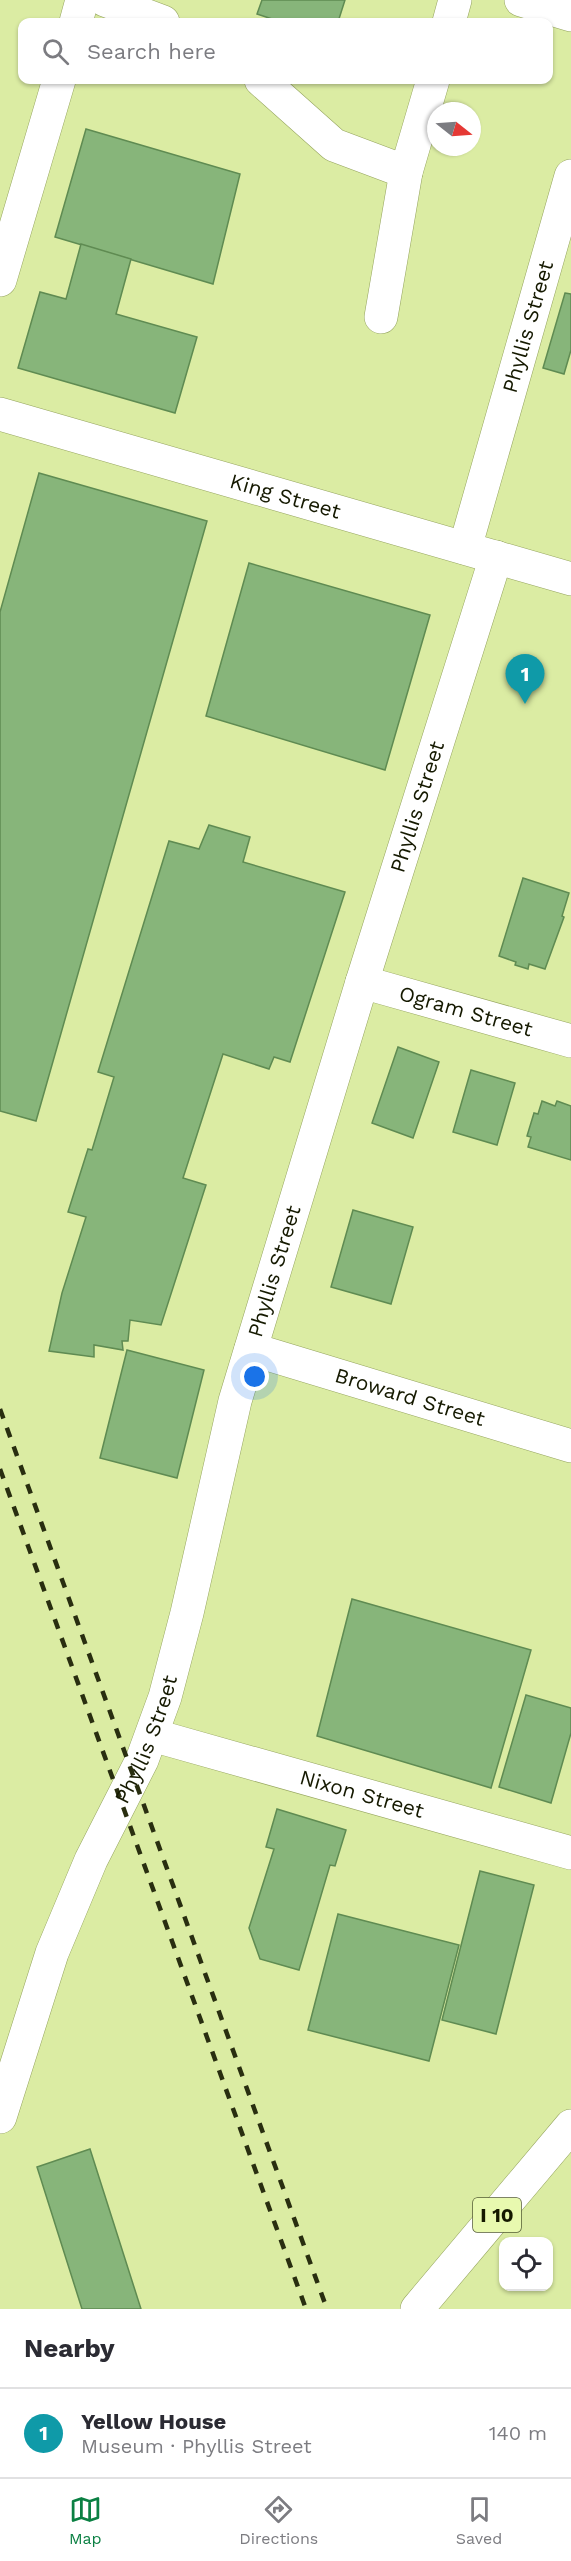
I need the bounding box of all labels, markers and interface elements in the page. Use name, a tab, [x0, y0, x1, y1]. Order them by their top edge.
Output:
search box	[18, 18, 553, 84]
icon: search	[39, 35, 72, 68]
text: Search here	[87, 39, 216, 64]
north arrow	[427, 102, 481, 156]
street label: Phyllis Street	[497, 257, 558, 396]
street label: King Street	[227, 468, 344, 524]
pin: 1	[506, 654, 544, 704]
street label: Phyllis Street	[384, 738, 449, 875]
street label: Ogram Street	[396, 980, 536, 1042]
street label: Phyllis Street	[242, 1202, 306, 1340]
your location	[240, 1362, 269, 1391]
street label: Broward Street	[332, 1362, 488, 1431]
street label: Phyllis Street	[109, 1672, 182, 1808]
street label: Nixon Street	[297, 1764, 427, 1823]
road number: I 10	[473, 2198, 521, 2232]
map controls	[499, 2237, 553, 2291]
button: locate	[499, 2237, 553, 2291]
text: Nearby	[24, 2333, 115, 2363]
text: Yellow House	[81, 2409, 226, 2434]
text: 1	[39, 2421, 48, 2445]
text: 140 m	[489, 2421, 547, 2445]
text: Museum · Phyllis Street	[81, 2434, 312, 2458]
tab: Map	[69, 2493, 102, 2548]
tab: Directions	[239, 2493, 318, 2548]
tab: Saved	[456, 2493, 502, 2548]

